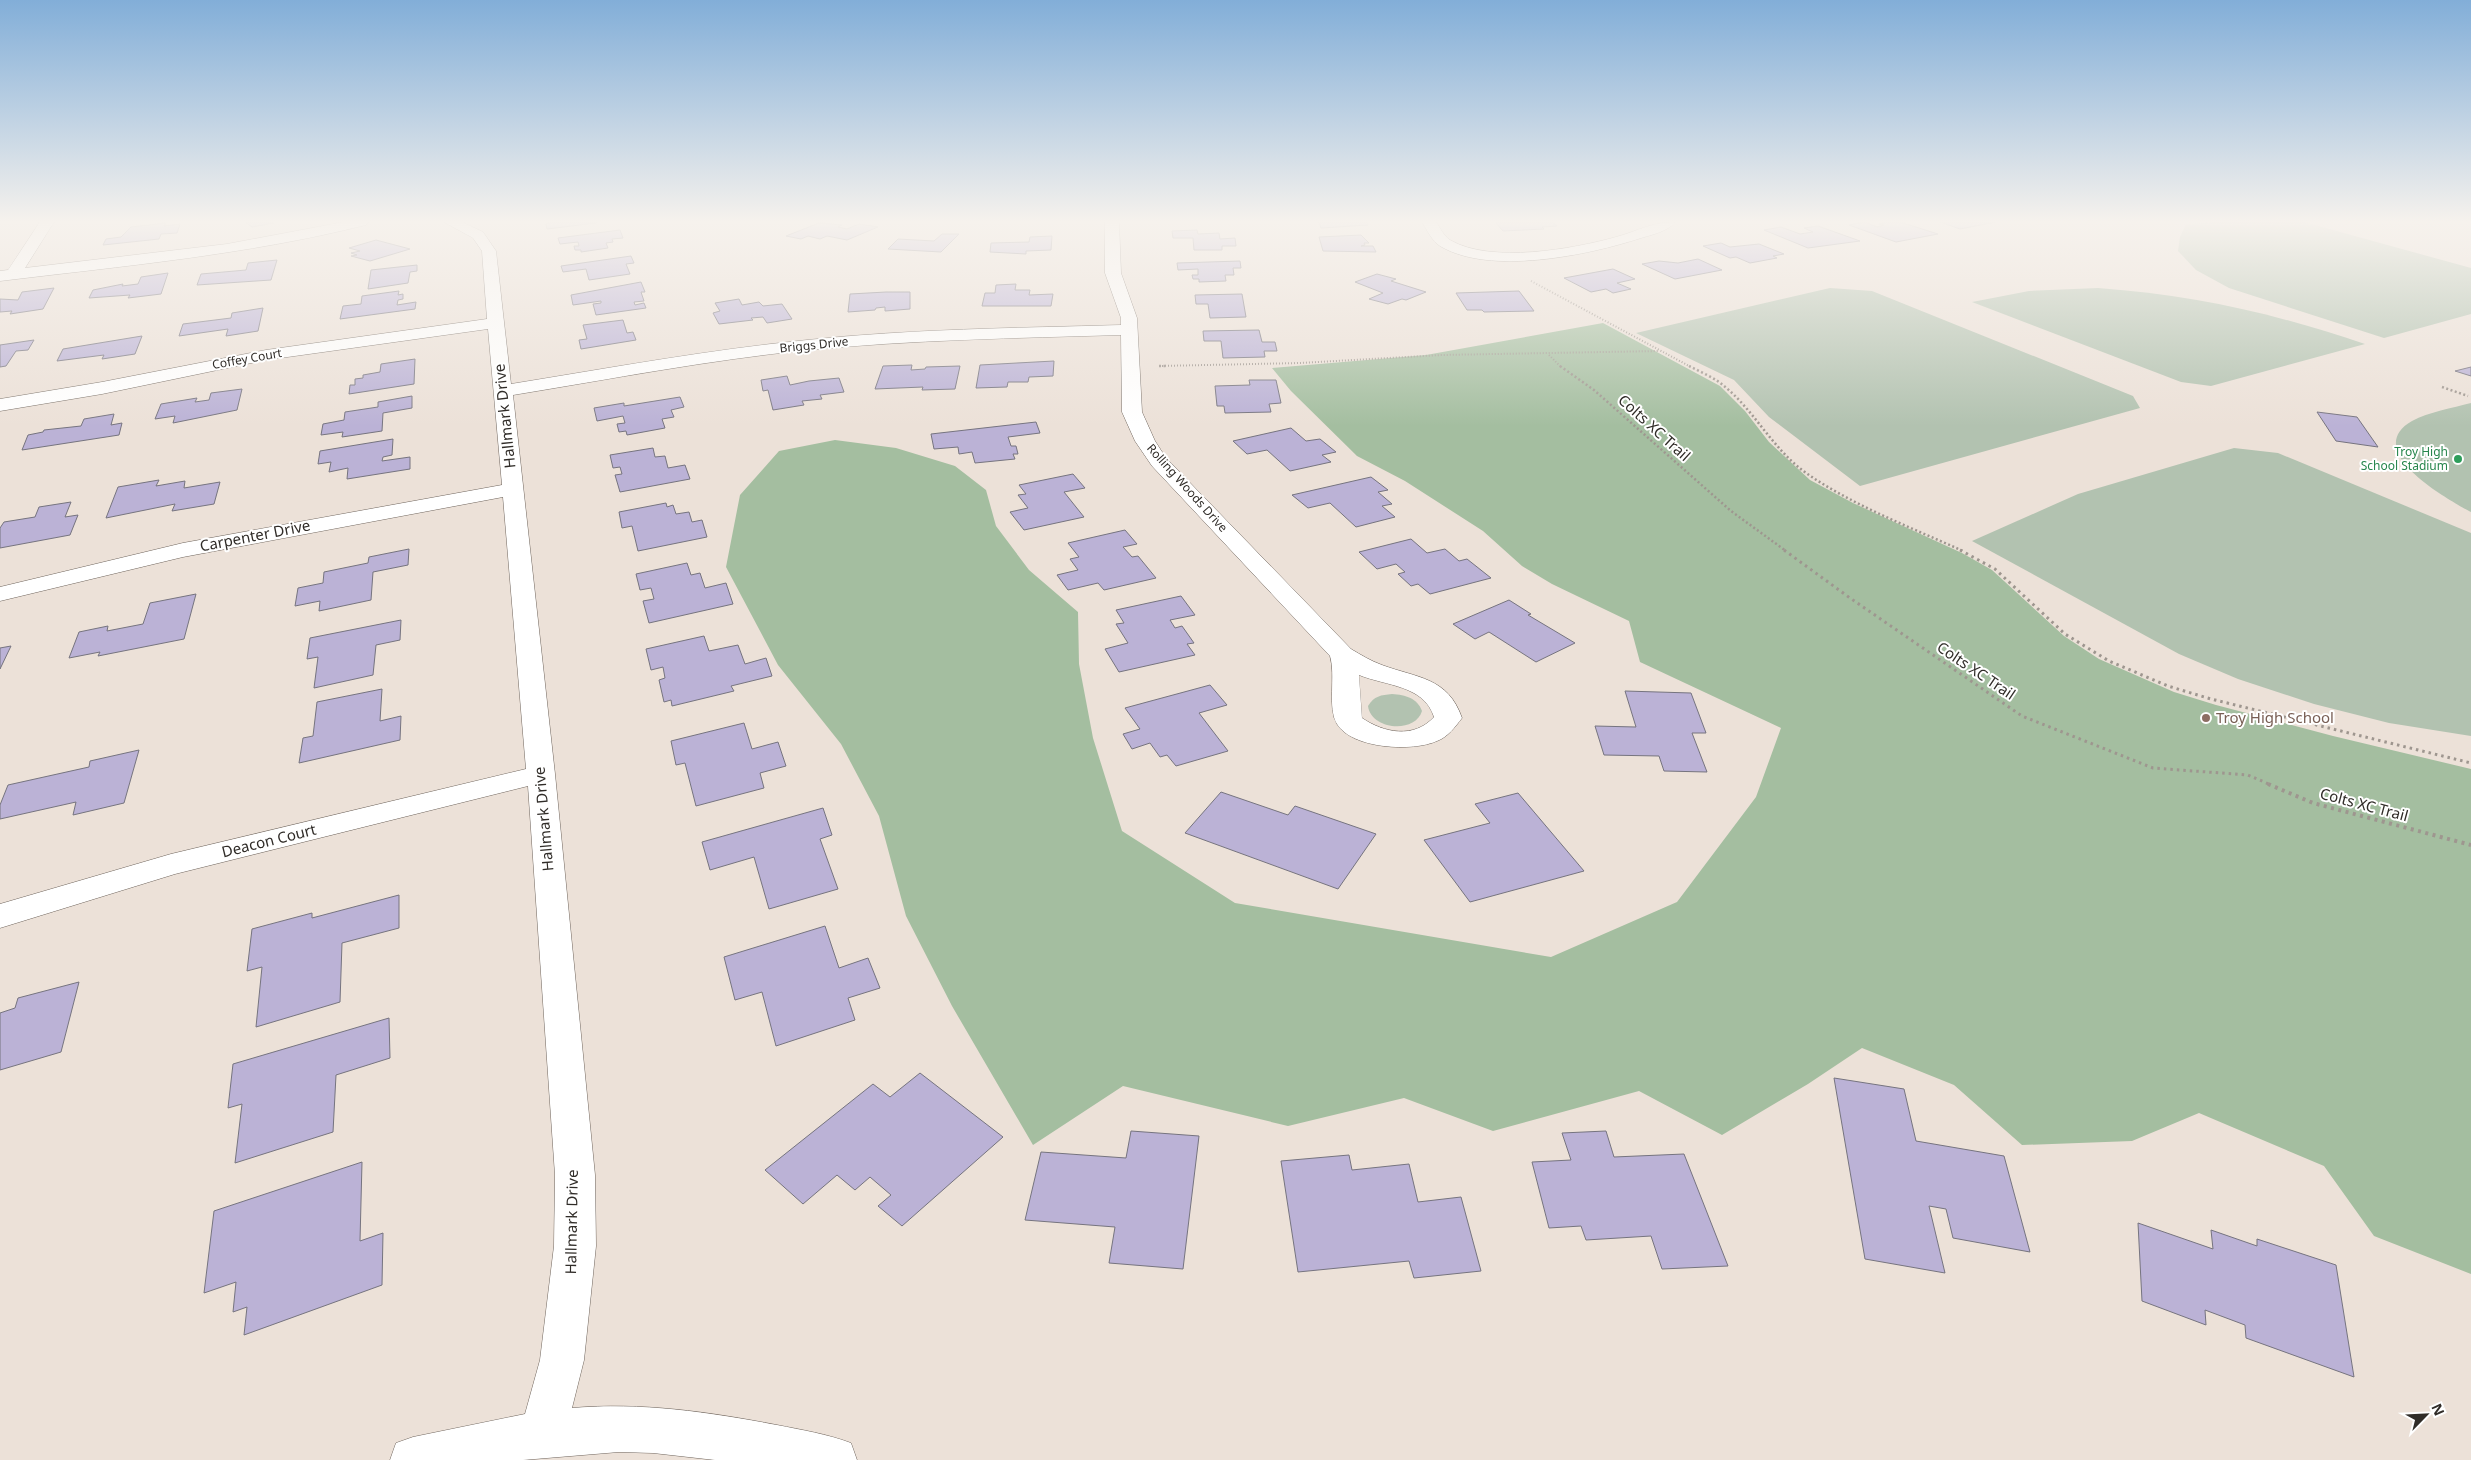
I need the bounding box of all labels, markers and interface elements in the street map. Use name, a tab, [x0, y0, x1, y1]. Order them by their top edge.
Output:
street label: Briggs Drive	[779, 332, 849, 357]
street label: Coffey Court	[211, 344, 284, 373]
street label: Hallmark Drive	[489, 363, 519, 469]
street label: Colts XC Trail	[1614, 390, 1695, 465]
street label: Rolling Woods Drive	[1143, 440, 1232, 536]
place label: Troy High School Stadium	[2361, 443, 2448, 474]
marker: Troy High School Stadium	[2452, 453, 2464, 465]
street label: Carpenter Drive	[198, 515, 312, 556]
street label: Colts XC Trail	[1933, 637, 2020, 704]
place label: Troy High School	[2216, 707, 2334, 727]
marker: Troy High School	[2200, 712, 2212, 724]
street label: Hallmark Drive	[528, 766, 558, 872]
street label: Colts XC Trail	[2318, 783, 2411, 825]
street label: Deacon Court	[219, 818, 319, 861]
street label: Hallmark Drive	[560, 1169, 582, 1275]
north arrow	[2401, 1390, 2451, 1440]
text: N	[2427, 1400, 2449, 1419]

